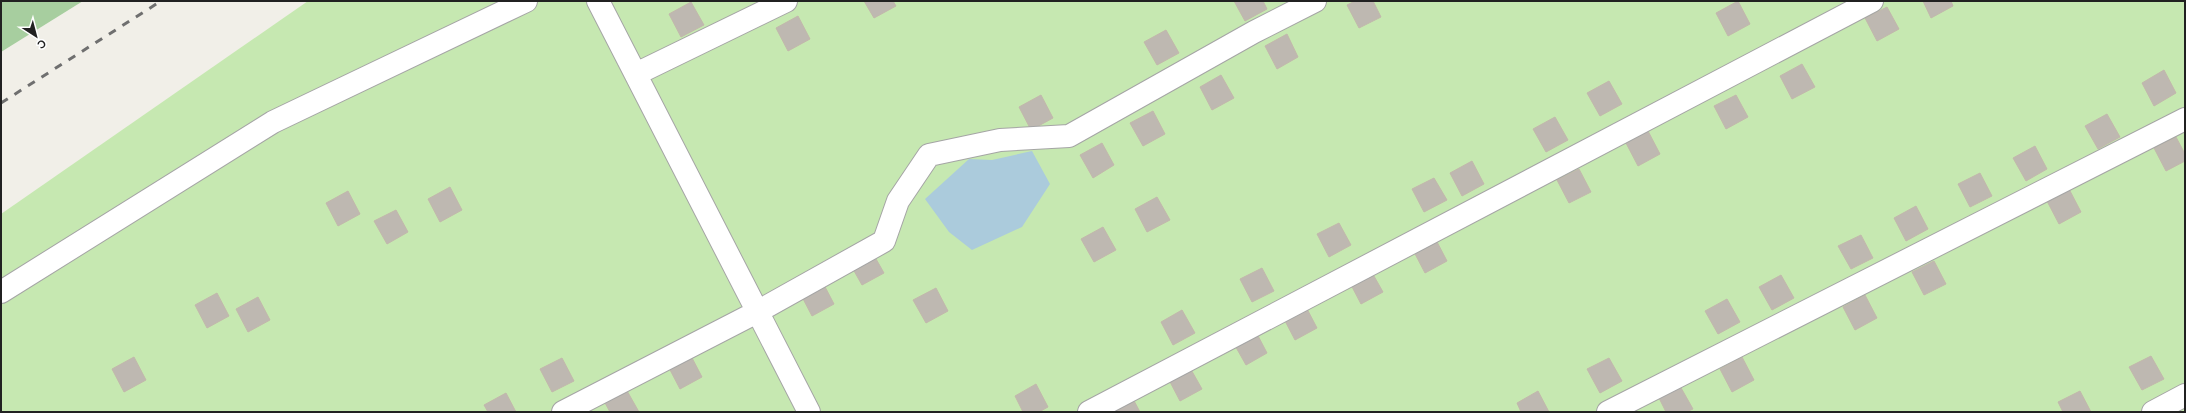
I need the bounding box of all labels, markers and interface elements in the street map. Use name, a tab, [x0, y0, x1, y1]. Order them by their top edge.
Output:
north arrow	[16, 16, 56, 56]
text: С	[34, 36, 48, 51]

